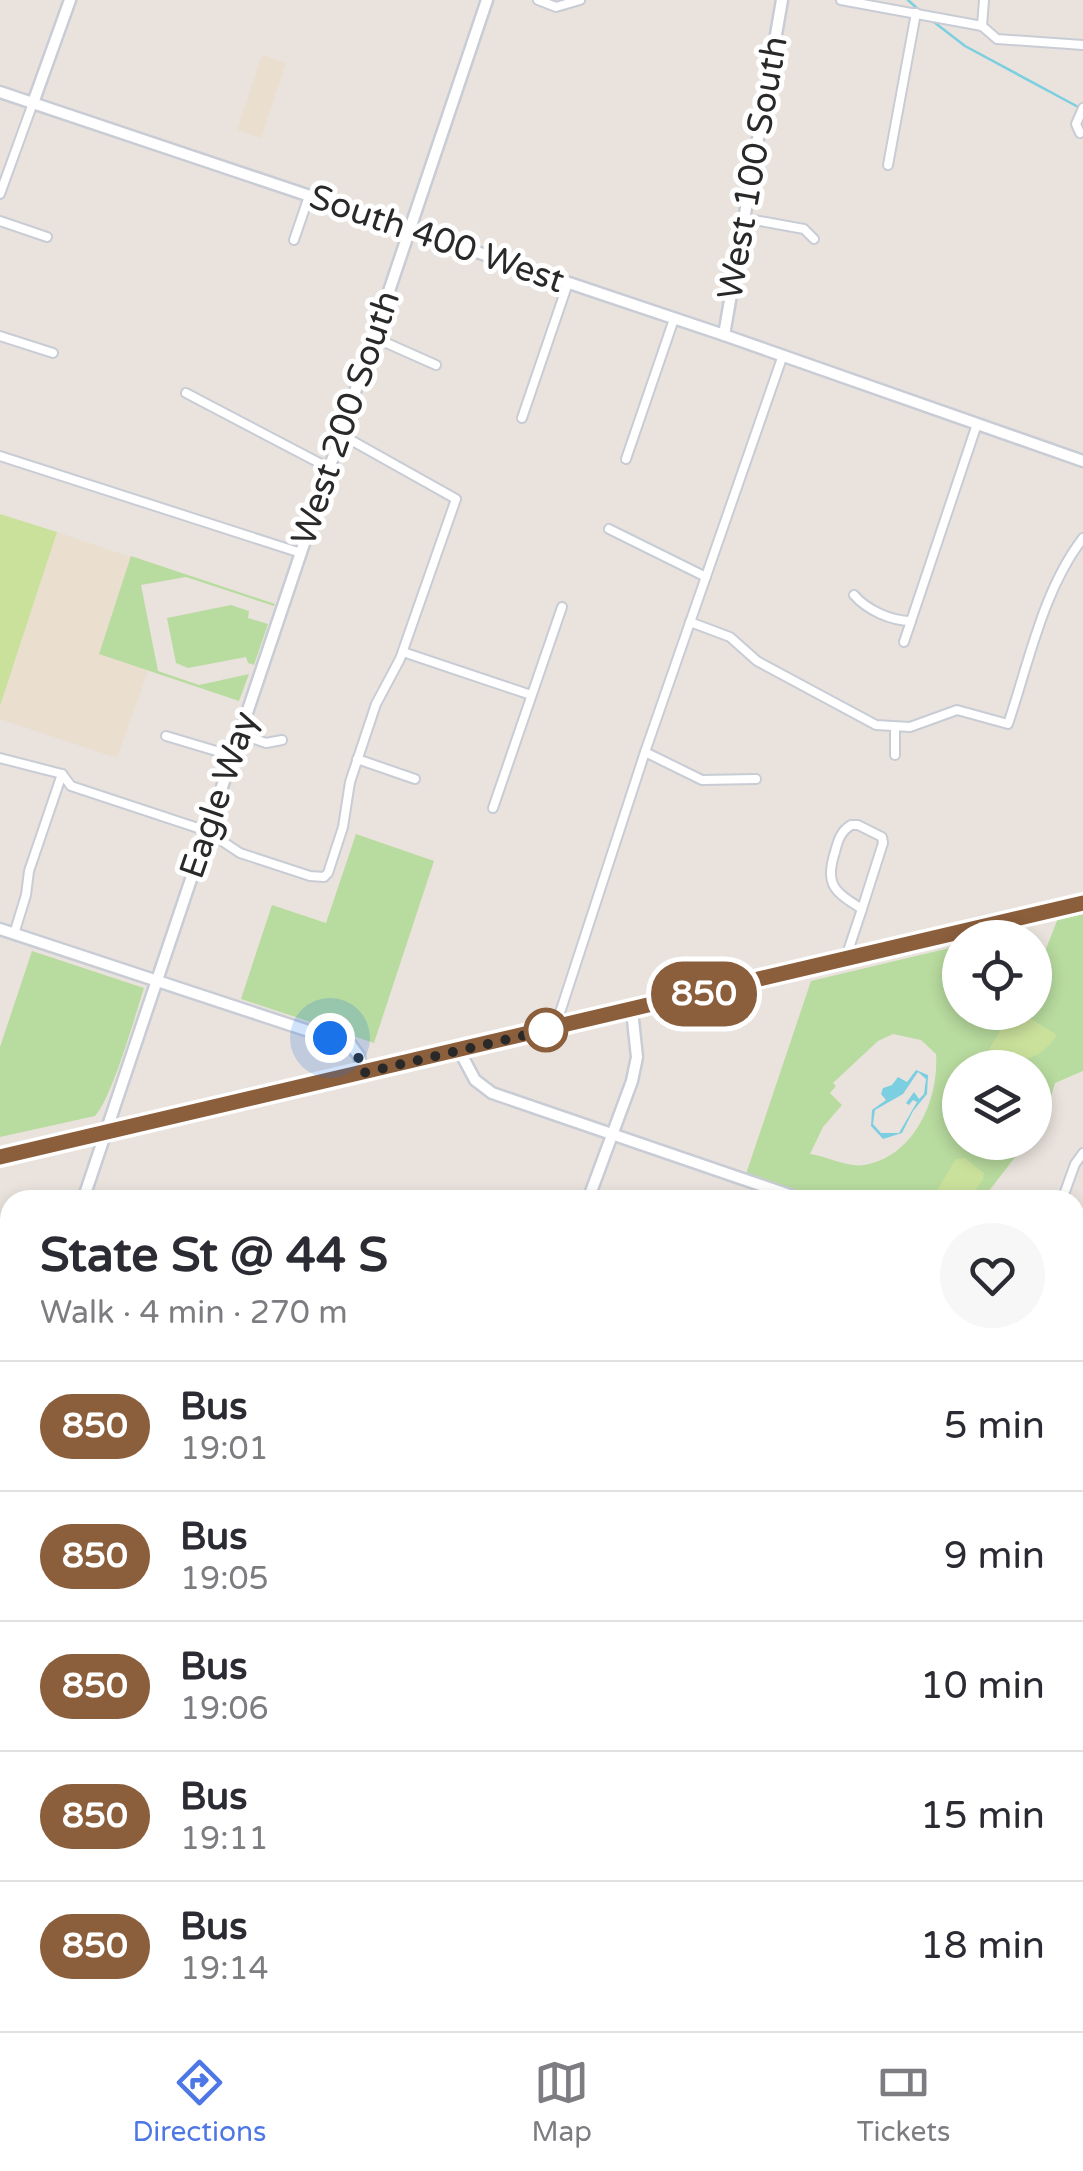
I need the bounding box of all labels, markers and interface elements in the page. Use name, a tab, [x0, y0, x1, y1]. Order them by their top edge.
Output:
street label: West 100 South	[709, 33, 797, 303]
street label: South 400 West	[304, 176, 570, 302]
street label: West 200 South	[283, 285, 409, 551]
street label: Eagle Way	[171, 706, 267, 884]
map controls	[942, 920, 1052, 1160]
button: locate	[942, 920, 1052, 1030]
line badge: 850	[646, 962, 762, 1026]
text: 850	[671, 973, 737, 1015]
unlabelled marker	[525, 1009, 567, 1051]
your location	[305, 1013, 355, 1063]
button: layers	[942, 1050, 1052, 1160]
button: heart	[940, 1223, 1045, 1328]
text: State St @ 44 S	[40, 1227, 388, 1285]
text: Walk · 4 min · 270 m	[40, 1294, 348, 1332]
text: Bus	[180, 1384, 247, 1430]
text: 5 min	[944, 1403, 1045, 1449]
text: 850	[62, 1405, 128, 1447]
text: 19:01	[180, 1430, 269, 1468]
text: Bus	[180, 1514, 247, 1560]
text: 9 min	[944, 1533, 1045, 1579]
text: 850	[62, 1535, 128, 1577]
text: 19:05	[180, 1560, 269, 1598]
text: Bus	[180, 1644, 247, 1690]
text: 10 min	[920, 1663, 1045, 1709]
text: 850	[62, 1665, 128, 1707]
text: 19:06	[180, 1690, 269, 1728]
text: Bus	[180, 1774, 247, 1820]
text: 15 min	[920, 1793, 1045, 1839]
text: 850	[62, 1795, 128, 1837]
text: 19:11	[180, 1820, 269, 1858]
text: Bus	[180, 1904, 247, 1950]
text: 18 min	[920, 1923, 1045, 1969]
text: 850	[62, 1925, 128, 1967]
text: 19:14	[180, 1950, 269, 1988]
tab: Directions	[132, 2055, 266, 2149]
tab: Map	[531, 2055, 592, 2149]
tab: Tickets	[857, 2055, 950, 2149]

